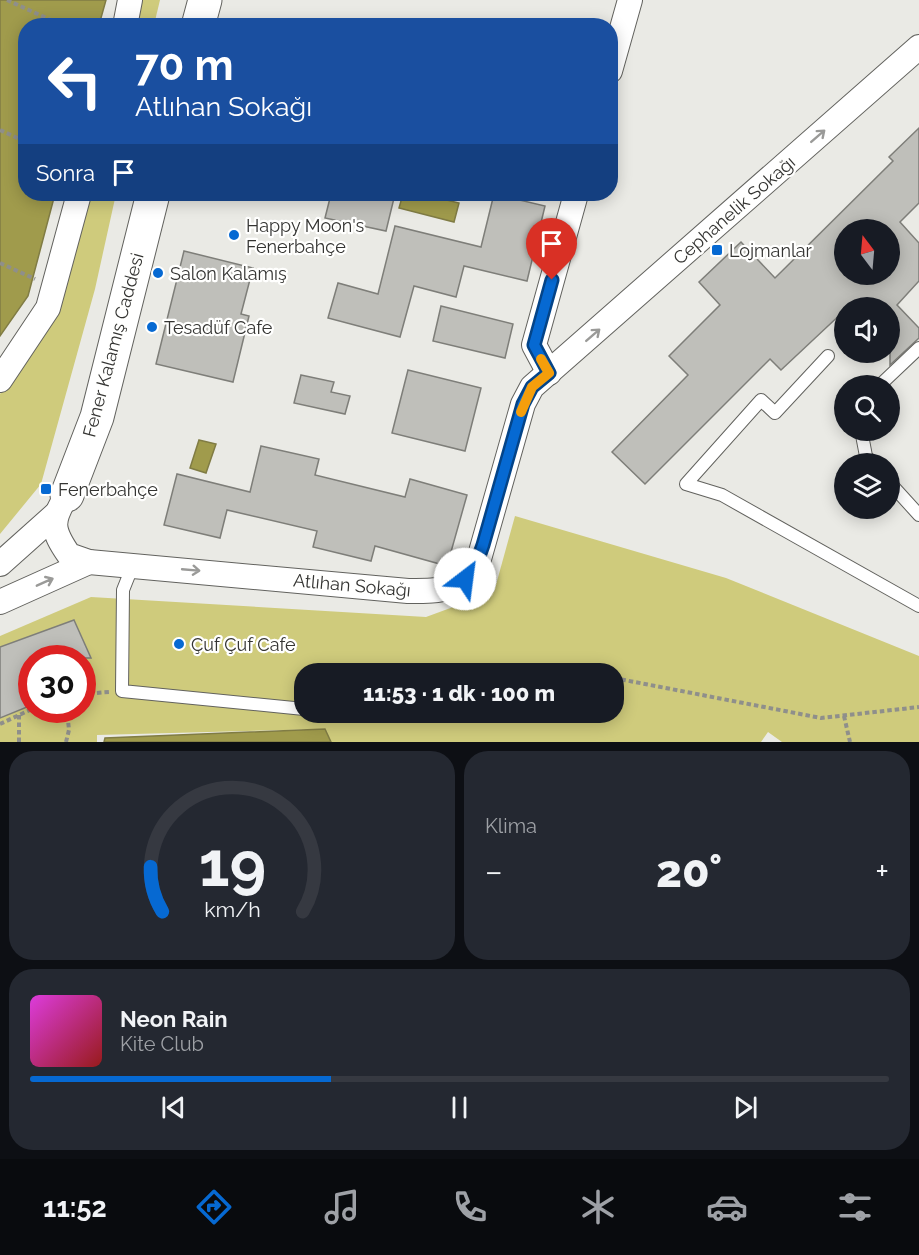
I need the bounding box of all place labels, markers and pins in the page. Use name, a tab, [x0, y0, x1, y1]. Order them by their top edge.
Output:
place label: Happy Moon's Fenerbahçe	[246, 215, 365, 257]
pin	[526, 218, 577, 280]
marker: Happy Moon's Fenerbahçe	[227, 228, 241, 242]
place label: Lojmanlar	[729, 240, 813, 261]
marker: Lojmanlar	[710, 243, 724, 257]
place label: Salon Kalamış	[170, 263, 287, 284]
marker: Salon Kalamış	[151, 266, 165, 280]
place label: Tesadüf Cafe	[164, 317, 273, 338]
marker: Tesadüf Cafe	[145, 320, 159, 334]
place label: Fenerbahçe	[58, 479, 158, 500]
marker: Fenerbahçe	[39, 482, 53, 496]
place label: Çuf Çuf Cafe	[191, 634, 296, 655]
marker: Çuf Çuf Cafe	[172, 637, 186, 651]

